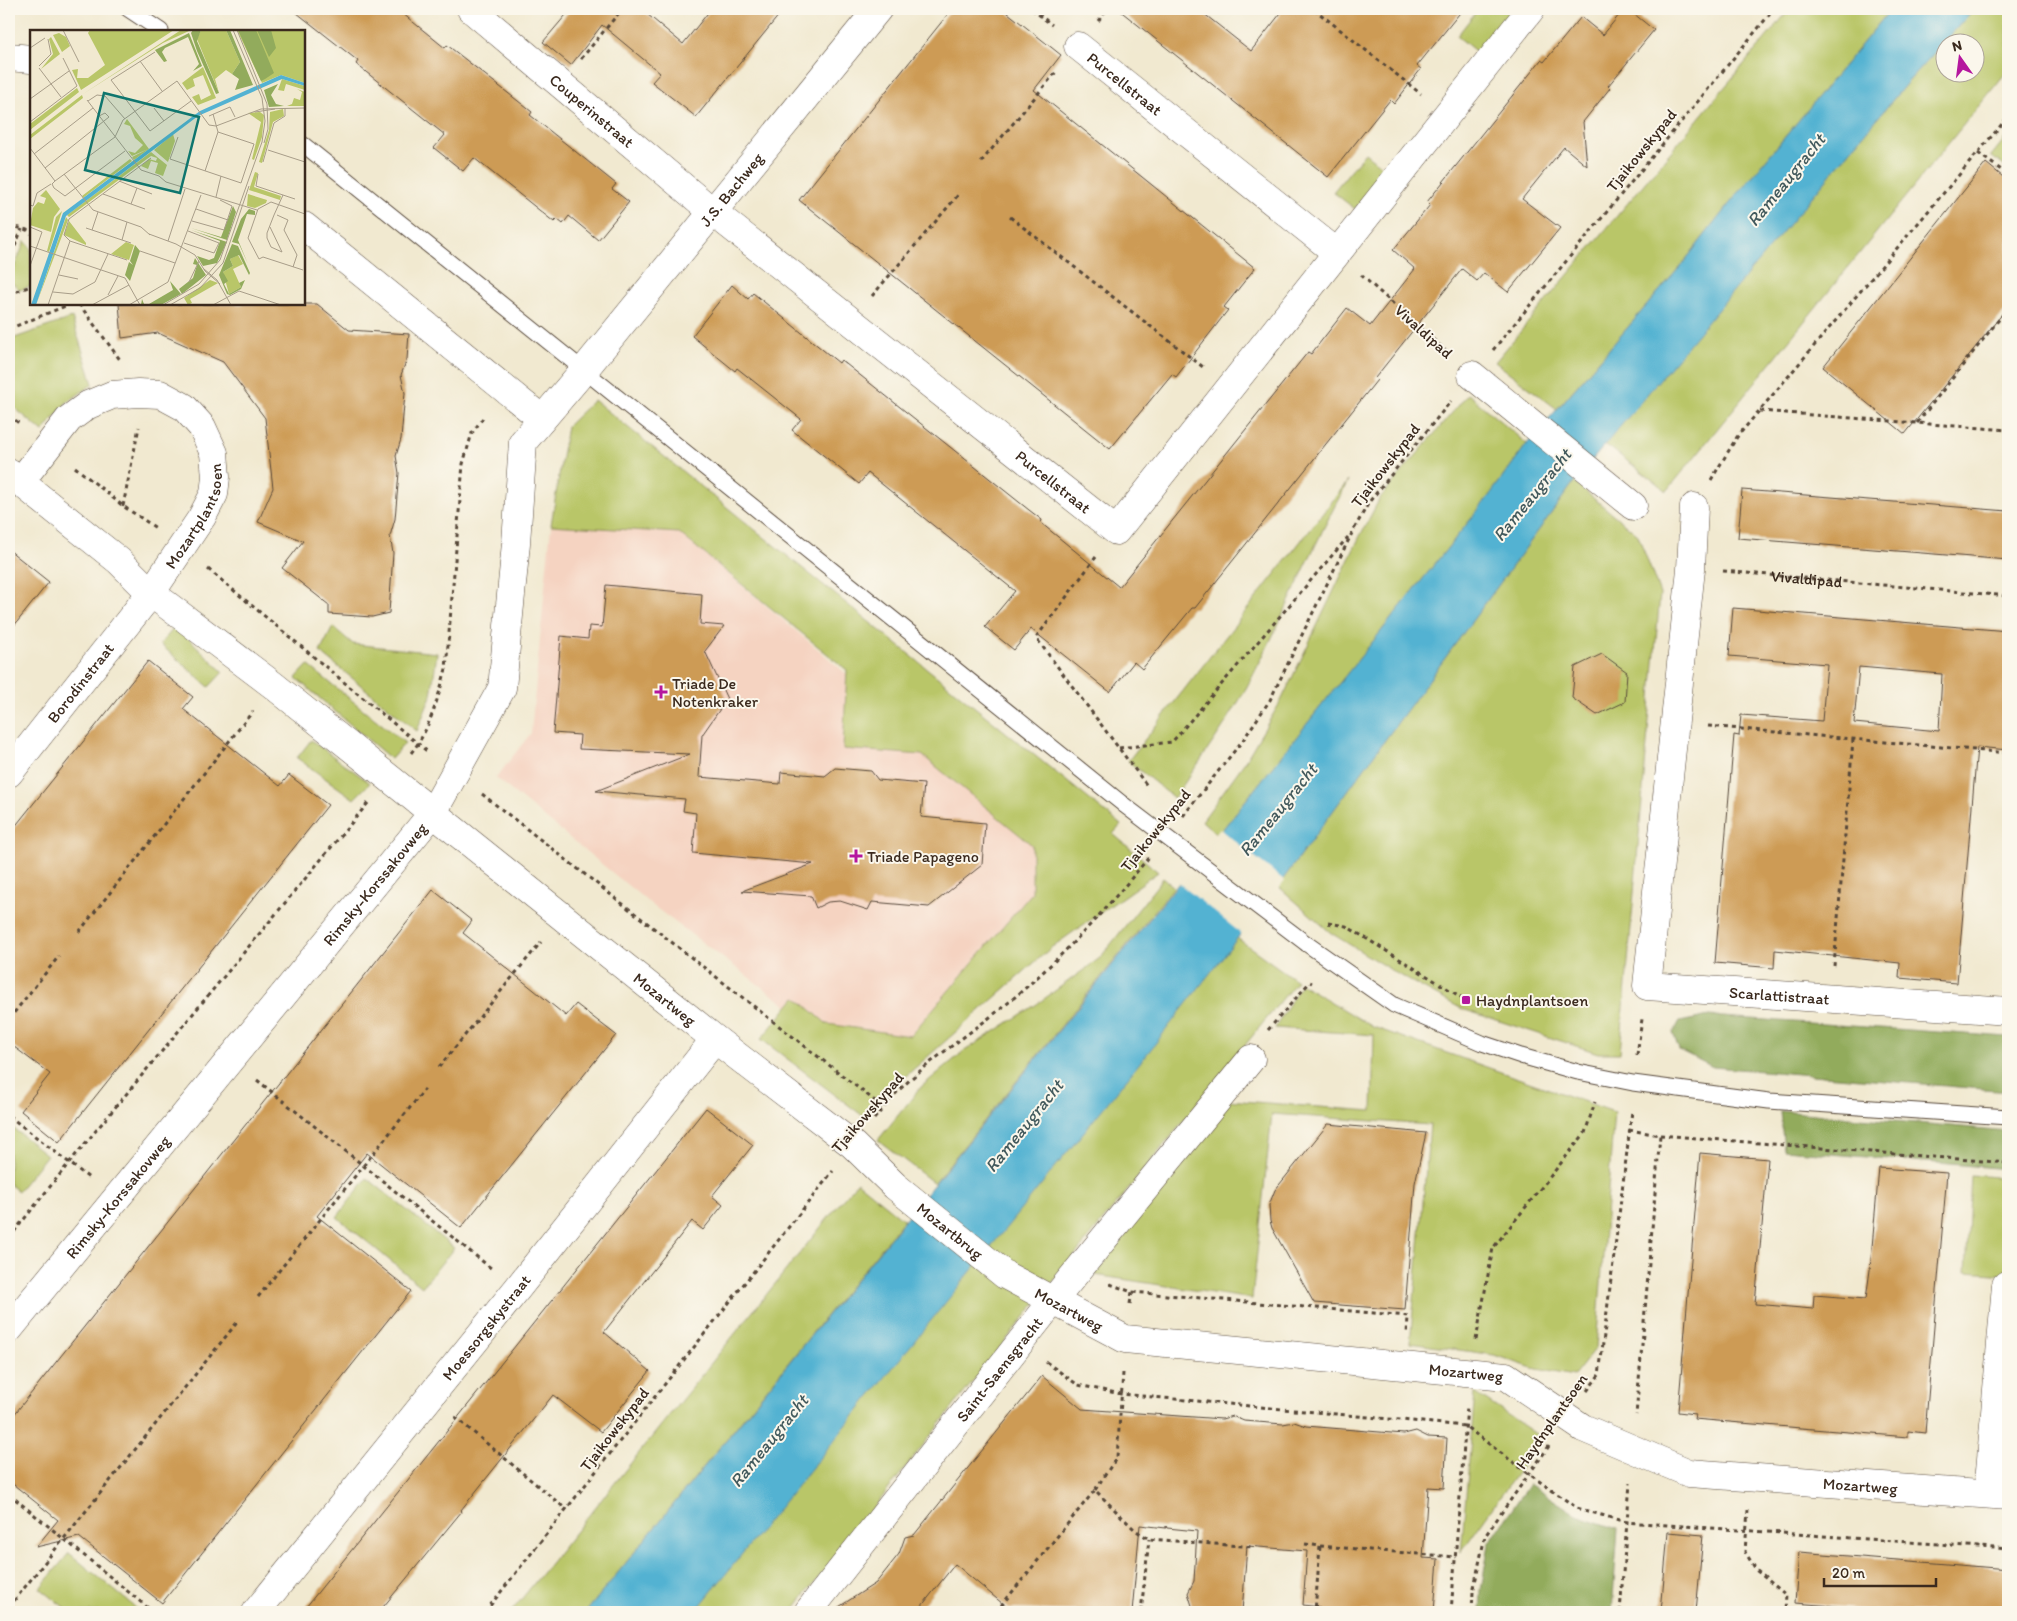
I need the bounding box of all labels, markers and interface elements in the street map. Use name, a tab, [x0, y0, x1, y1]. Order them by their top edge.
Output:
inset map	[30, 30, 305, 305]
north arrow	[1934, 32, 1984, 82]
text: N	[1950, 36, 1964, 55]
street label: Purcellstraat	[1083, 48, 1166, 119]
street label: Couperinstraat	[546, 70, 638, 152]
street label: Tjaikowskypad	[1602, 105, 1681, 195]
water label: Rameaugracht	[1742, 128, 1831, 231]
street label: J.S. Bachweg	[696, 148, 768, 230]
street label: Vivaldipad	[1391, 300, 1457, 363]
street label: Tjaikowskypad	[1347, 419, 1424, 511]
water label: Rameaugracht	[1488, 443, 1577, 546]
street label: Purcellstraat	[1012, 446, 1094, 517]
street label: Mozartplantsoen	[161, 463, 226, 572]
street label: Vivaldipad	[1770, 566, 1844, 591]
street label: Borodinstraat	[43, 639, 118, 727]
place label: Triade De Notenkraker	[672, 674, 759, 711]
marker: Triade De Notenkraker	[654, 685, 668, 699]
water label: Rameaugracht	[1234, 758, 1323, 861]
street label: Tjaikowskypad	[1116, 785, 1195, 875]
street label: Rimsky-Korssakovweg	[319, 818, 432, 950]
place label: Triade Papageno	[867, 847, 979, 866]
marker: Triade Papageno	[849, 849, 863, 863]
street label: Mozartweg	[629, 968, 700, 1031]
street label: Scarlattistraat	[1728, 983, 1830, 1009]
place label: Haydnplantsoen	[1476, 991, 1588, 1010]
marker: Haydnplantsoen	[1460, 994, 1472, 1006]
street label: Tjaikowskypad	[827, 1068, 908, 1157]
water label: Rameaugracht	[980, 1074, 1069, 1177]
street label: Rimsky-Korssakovweg	[62, 1131, 175, 1263]
street label: Mozartbrug	[913, 1199, 987, 1264]
street label: Moessorgskystraat	[438, 1271, 535, 1384]
street label: Mozartweg	[1031, 1284, 1107, 1336]
street label: Saint-Saensgracht	[952, 1313, 1047, 1426]
street label: Mozartweg	[1428, 1360, 1505, 1386]
street label: Haydnplantsoen	[1511, 1370, 1591, 1473]
street label: Tjaikowskypad	[576, 1383, 653, 1475]
water label: Rameaugracht	[725, 1389, 814, 1492]
street label: Mozartweg	[1822, 1474, 1899, 1498]
scale bar	[1824, 1556, 1937, 1588]
text: 20 m	[1832, 1564, 1866, 1582]

